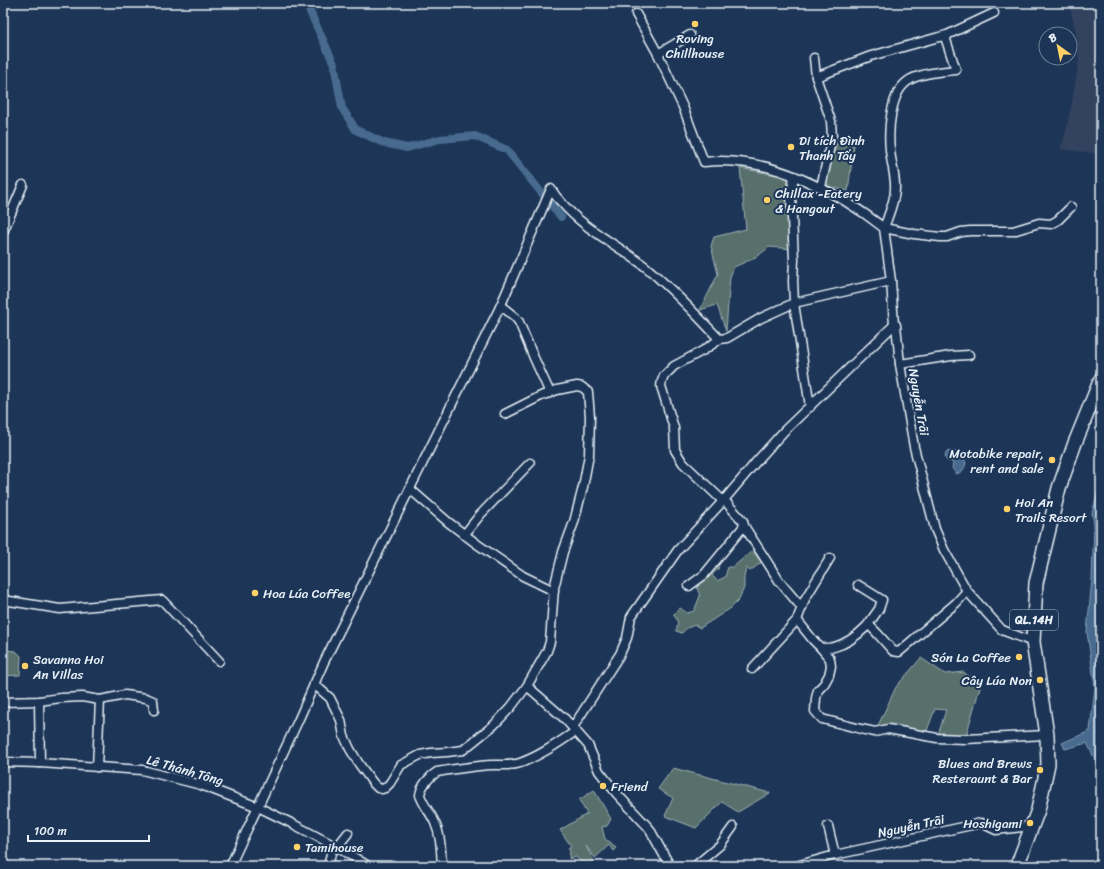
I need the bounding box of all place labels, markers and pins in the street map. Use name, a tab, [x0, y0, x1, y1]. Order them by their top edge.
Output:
marker: Roving Chillhouse	[690, 19, 700, 29]
place label: Roving Chillhouse	[666, 27, 725, 65]
place label: Di tích Đình Thanh Tẩy	[799, 129, 865, 167]
marker: Di tích Đình Thanh Tẩy	[786, 142, 796, 152]
place label: Chillax -Eatery & Hangout	[775, 182, 862, 220]
marker: Chillax -Eatery & Hangout	[762, 195, 772, 205]
place label: Motobike repair, rent and sale	[949, 442, 1044, 480]
marker: Motobike repair, rent and sale	[1047, 455, 1057, 465]
place label: Hoi An Trails Resort	[1015, 491, 1087, 529]
marker: Hoi An Trails Resort	[1002, 504, 1012, 514]
place label: Hoa Lúa Coffee	[263, 582, 350, 605]
marker: Hoa Lúa Coffee	[250, 588, 260, 598]
place label: Són La Coffee	[931, 646, 1011, 669]
place label: Savanna Hoi An Villas	[32, 648, 104, 686]
marker: Són La Coffee	[1014, 652, 1024, 662]
marker: Savanna Hoi An Villas	[20, 661, 30, 671]
place label: Cây Lúa Non	[962, 669, 1032, 692]
marker: Cây Lúa Non	[1035, 675, 1045, 685]
place label: Blues and Brews Resteraunt & Bar	[933, 752, 1033, 790]
marker: Blues and Brews Resteraunt & Bar	[1035, 765, 1045, 775]
place label: Friend	[611, 775, 649, 798]
marker: Friend	[598, 781, 608, 791]
place label: Hoshigami	[963, 812, 1022, 835]
marker: Hoshigami	[1025, 818, 1035, 828]
place label: Tamihouse	[305, 836, 364, 859]
marker: Tamihouse	[292, 842, 302, 852]

